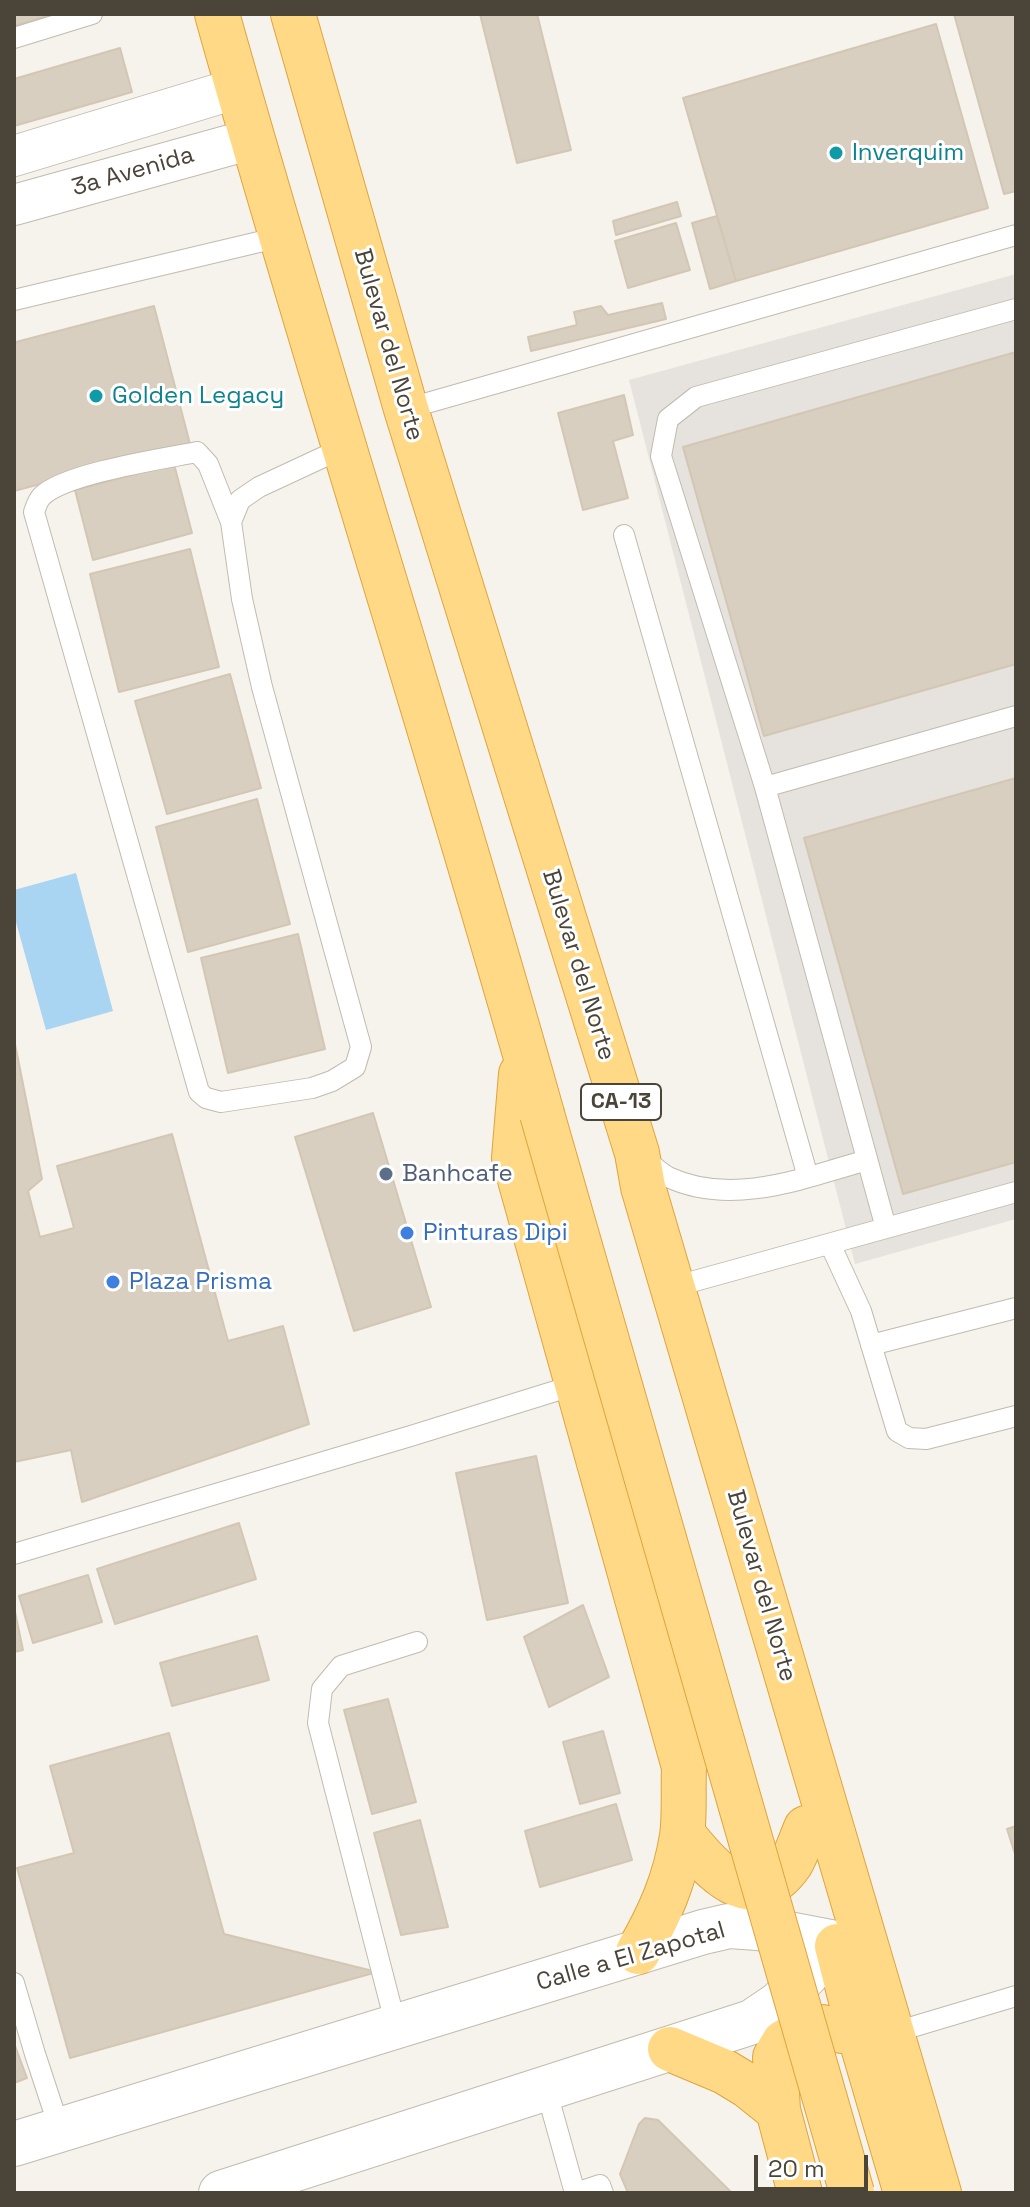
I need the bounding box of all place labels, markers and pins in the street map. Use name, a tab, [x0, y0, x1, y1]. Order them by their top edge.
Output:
place label: Inverquim	[852, 139, 964, 167]
marker: Inverquim	[827, 144, 845, 162]
place label: Golden Legacy	[112, 382, 284, 410]
marker: Golden Legacy	[87, 387, 105, 405]
place label: Banhcafe	[402, 1160, 513, 1188]
marker: Banhcafe	[377, 1165, 395, 1183]
place label: Pinturas Dipi	[423, 1219, 568, 1247]
marker: Pinturas Dipi	[398, 1224, 416, 1242]
place label: Plaza Prisma	[129, 1268, 272, 1296]
marker: Plaza Prisma	[104, 1273, 122, 1291]

